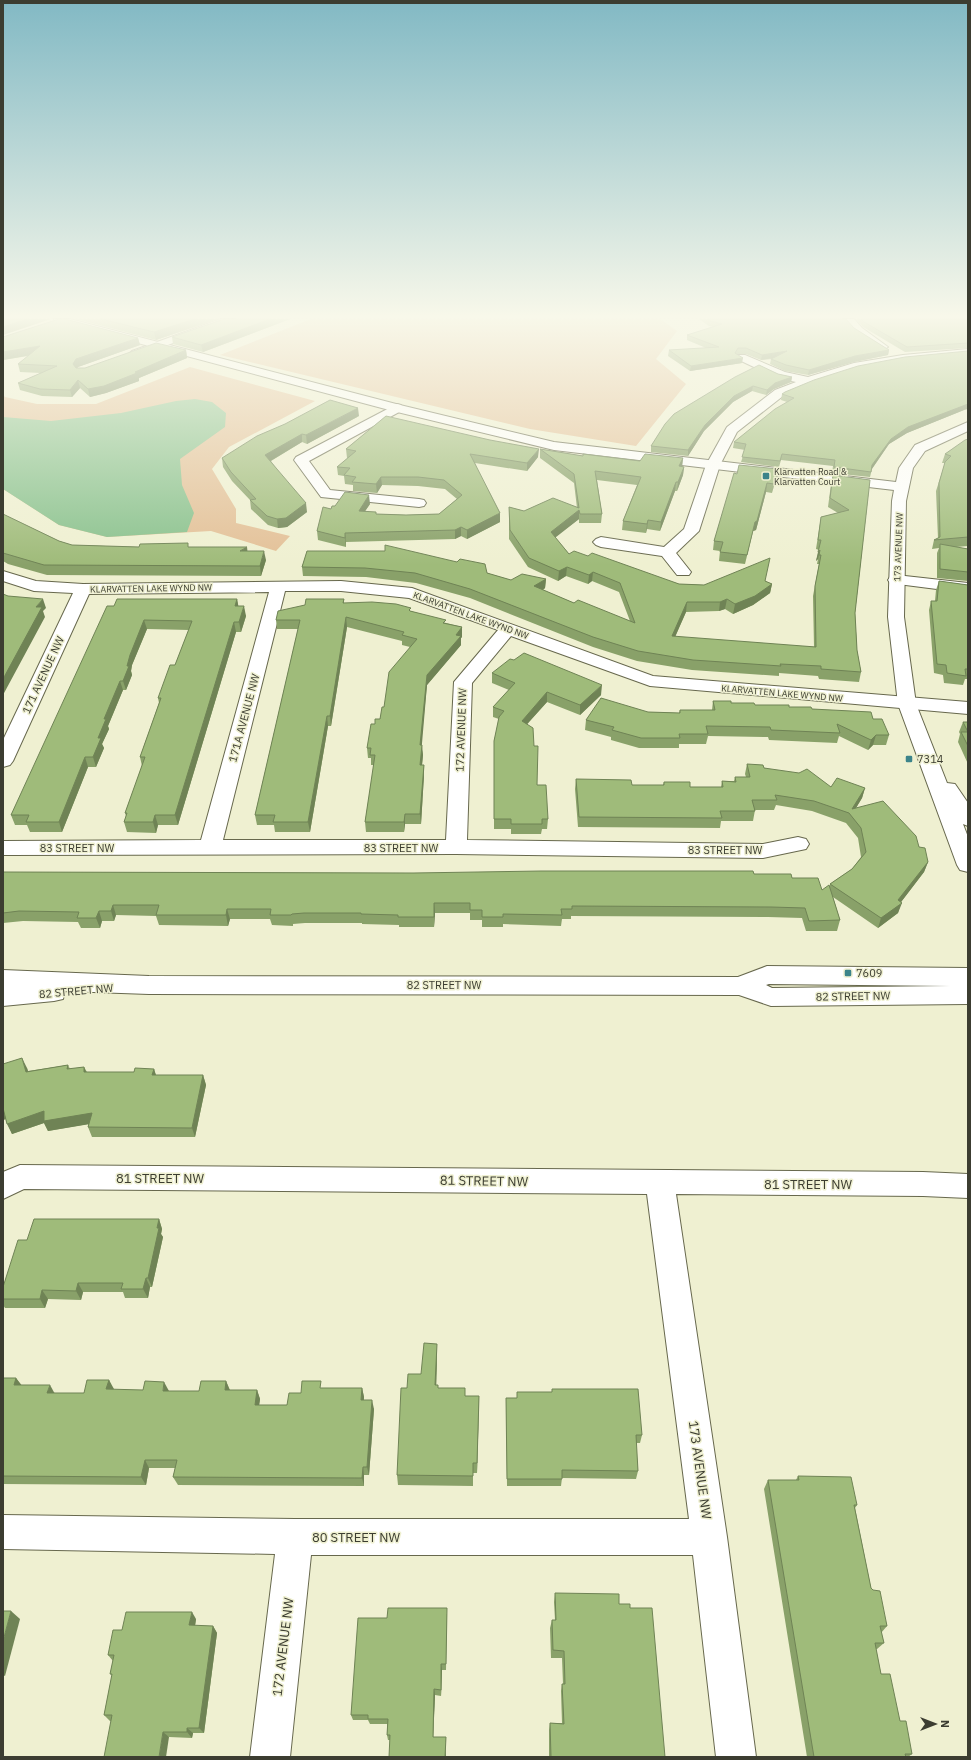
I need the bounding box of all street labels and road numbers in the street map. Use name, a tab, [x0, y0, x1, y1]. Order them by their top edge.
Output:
street label: 173 AVENUE NW	[891, 512, 905, 582]
street label: KLARVATTEN LAKE WYND NW	[90, 581, 212, 595]
street label: KLARVATTEN LAKE WYND NW	[412, 589, 530, 641]
street label: 171 AVENUE NW	[19, 634, 67, 716]
street label: 171A AVENUE NW	[225, 672, 263, 764]
street label: KLARVATTEN LAKE WYND NW	[721, 682, 843, 704]
street label: 172 AVENUE NW	[453, 688, 469, 772]
street label: 83 STREET NW	[40, 841, 115, 855]
street label: 83 STREET NW	[364, 841, 439, 855]
street label: 83 STREET NW	[688, 843, 763, 857]
street label: 82 STREET NW	[407, 978, 482, 992]
street label: 82 STREET NW	[38, 981, 114, 1001]
street label: 82 STREET NW	[816, 988, 891, 1004]
street label: 81 STREET NW	[116, 1170, 205, 1187]
street label: 81 STREET NW	[440, 1172, 529, 1190]
street label: 81 STREET NW	[764, 1176, 853, 1193]
street label: 173 AVENUE NW	[685, 1420, 715, 1521]
street label: 80 STREET NW	[312, 1529, 401, 1546]
street label: 172 AVENUE NW	[269, 1596, 298, 1697]

